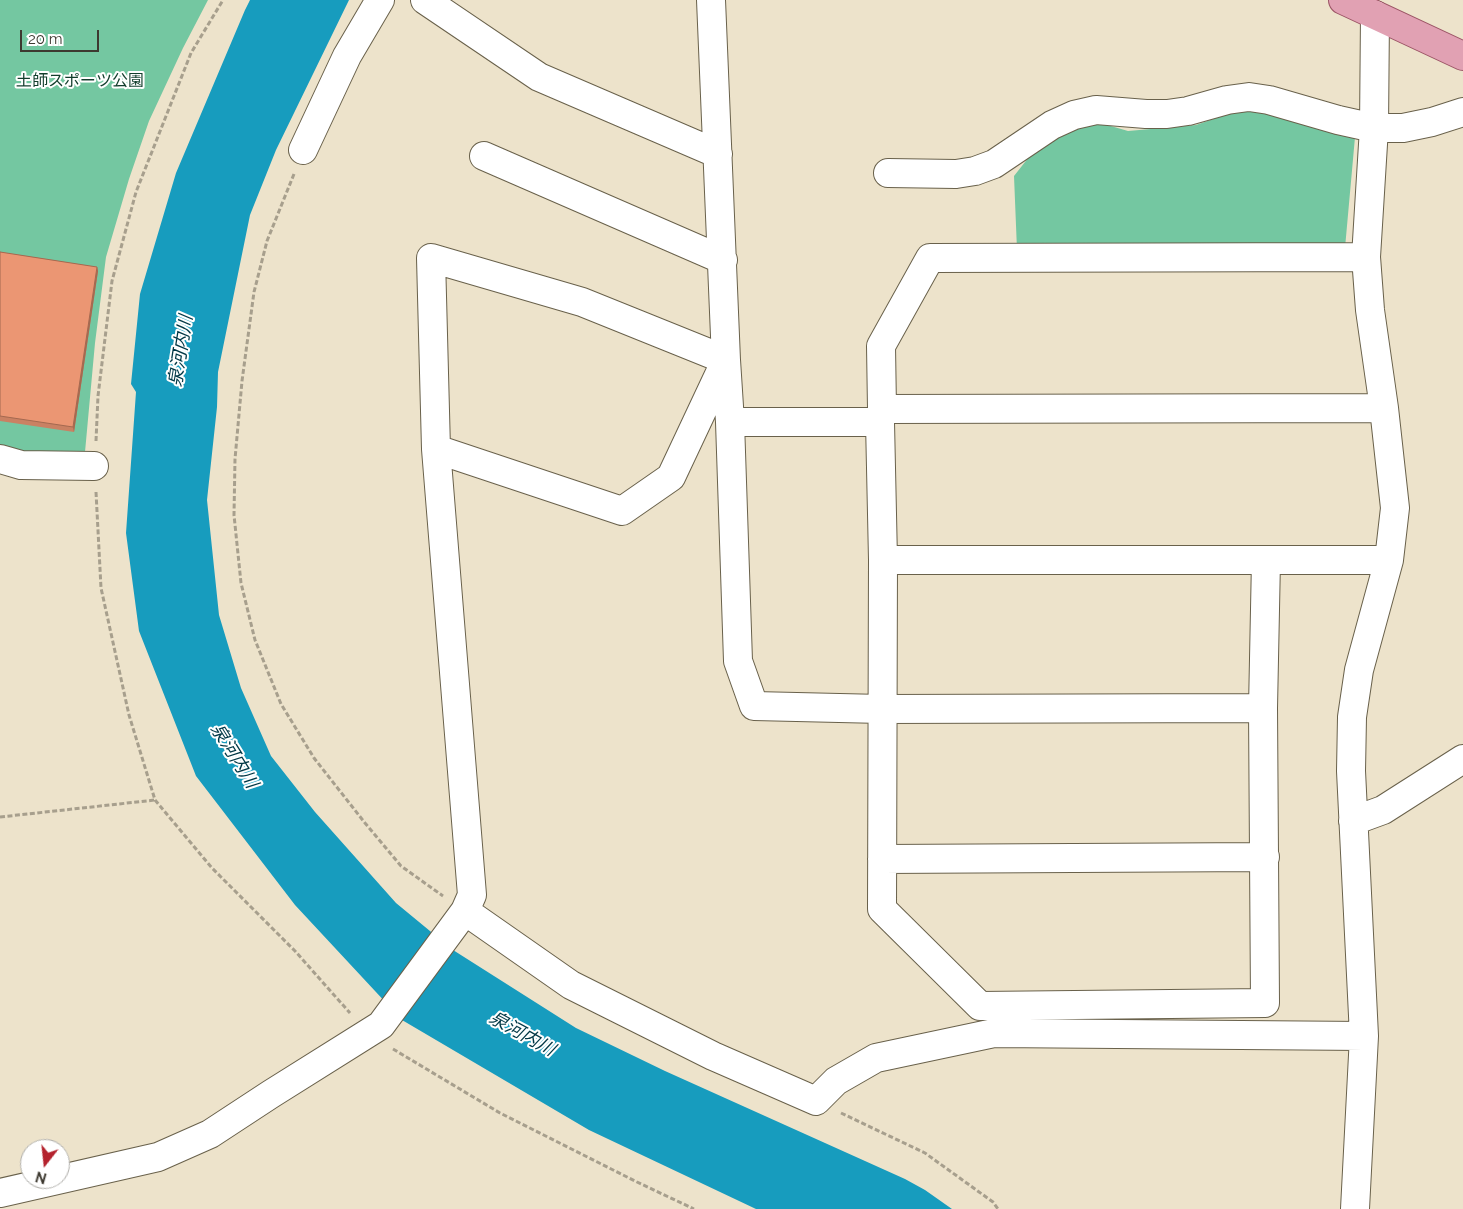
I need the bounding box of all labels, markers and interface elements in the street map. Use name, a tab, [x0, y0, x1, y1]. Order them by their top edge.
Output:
scale bar	[22, 20, 101, 52]
text: 20 m	[28, 30, 63, 48]
park label: 土師スポーツ公園	[16, 71, 144, 91]
water label: 泉河内川	[165, 314, 197, 388]
water label: 泉河内川	[206, 720, 262, 792]
water label: 泉河内川	[485, 1007, 559, 1061]
north arrow	[20, 1139, 70, 1189]
text: N	[34, 1168, 48, 1187]

